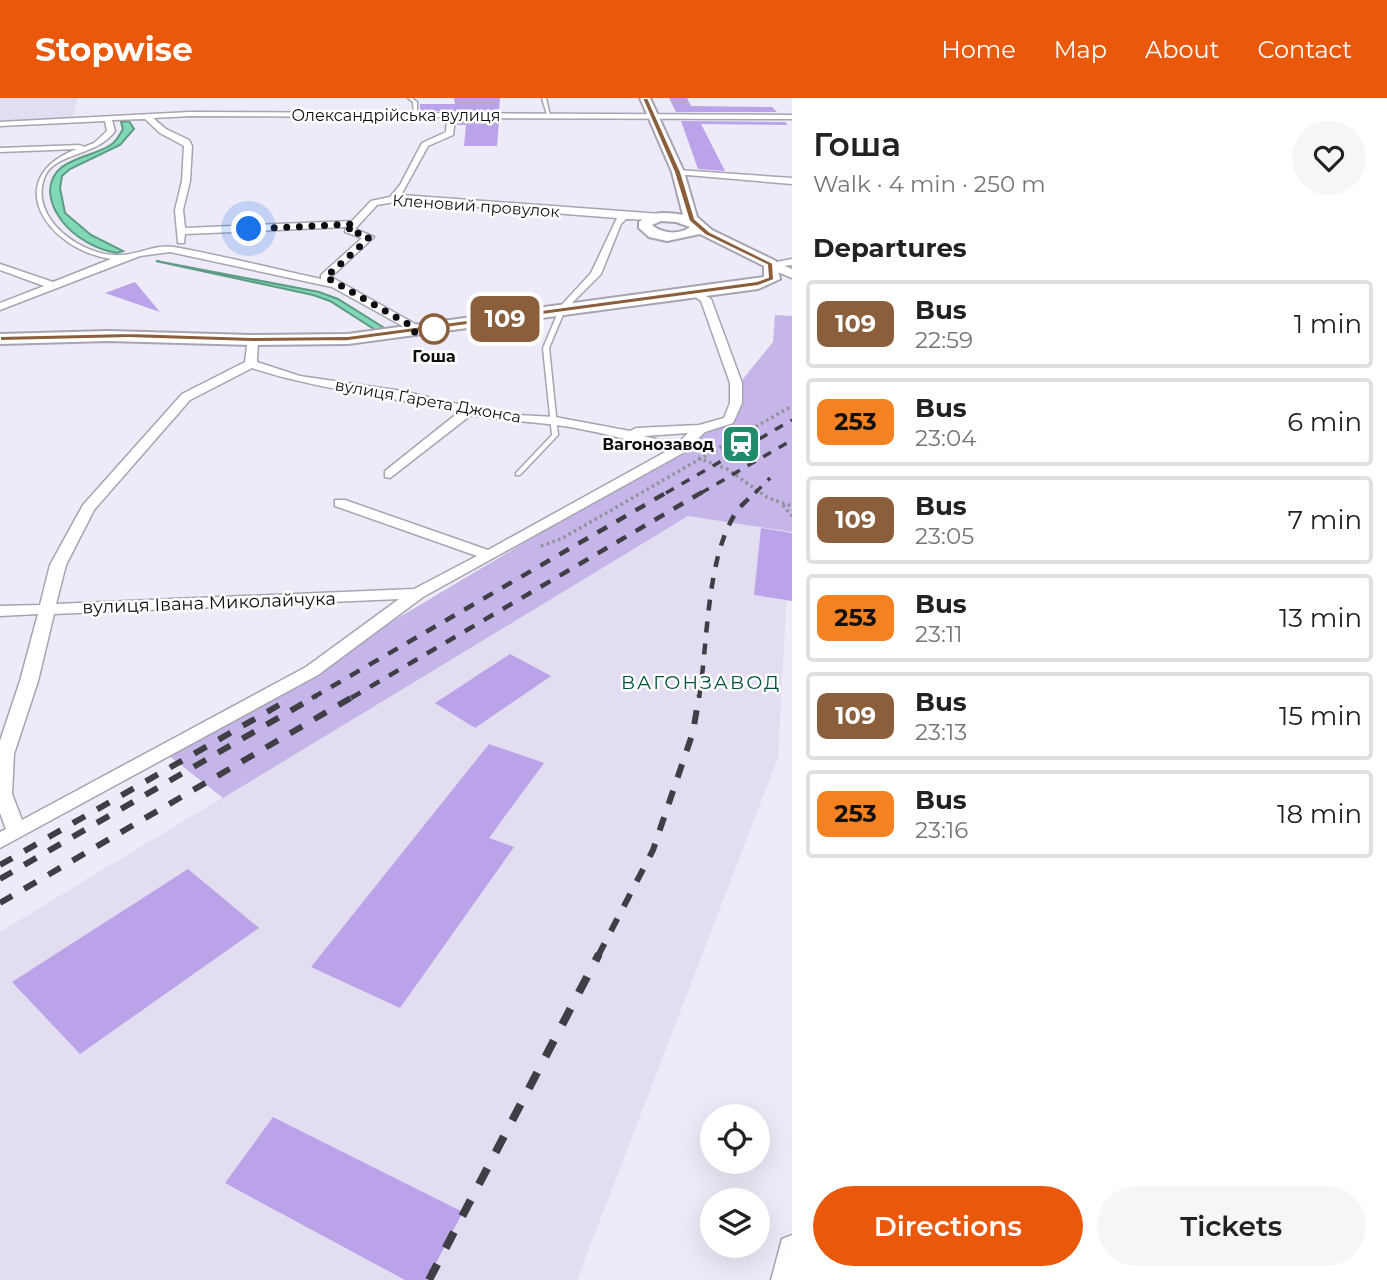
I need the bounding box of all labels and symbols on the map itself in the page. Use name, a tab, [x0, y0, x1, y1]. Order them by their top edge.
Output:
street label: Олександрійська вулиця	[291, 106, 501, 125]
street label: Кленовий провулок	[392, 191, 561, 221]
your location	[231, 211, 266, 246]
line badge: 109	[465, 296, 545, 342]
marker: Гоша	[419, 314, 449, 344]
place label: Гоша	[412, 347, 456, 366]
street label: вулиця Ґарета Джонса	[334, 375, 522, 427]
station icon: Вагонозавод	[720, 423, 762, 465]
place label: Вагонозавод	[602, 435, 714, 454]
street label: вулиця Івана Миколайчука	[82, 588, 336, 618]
district label: ВАГОНЗАВОД	[621, 671, 781, 694]

